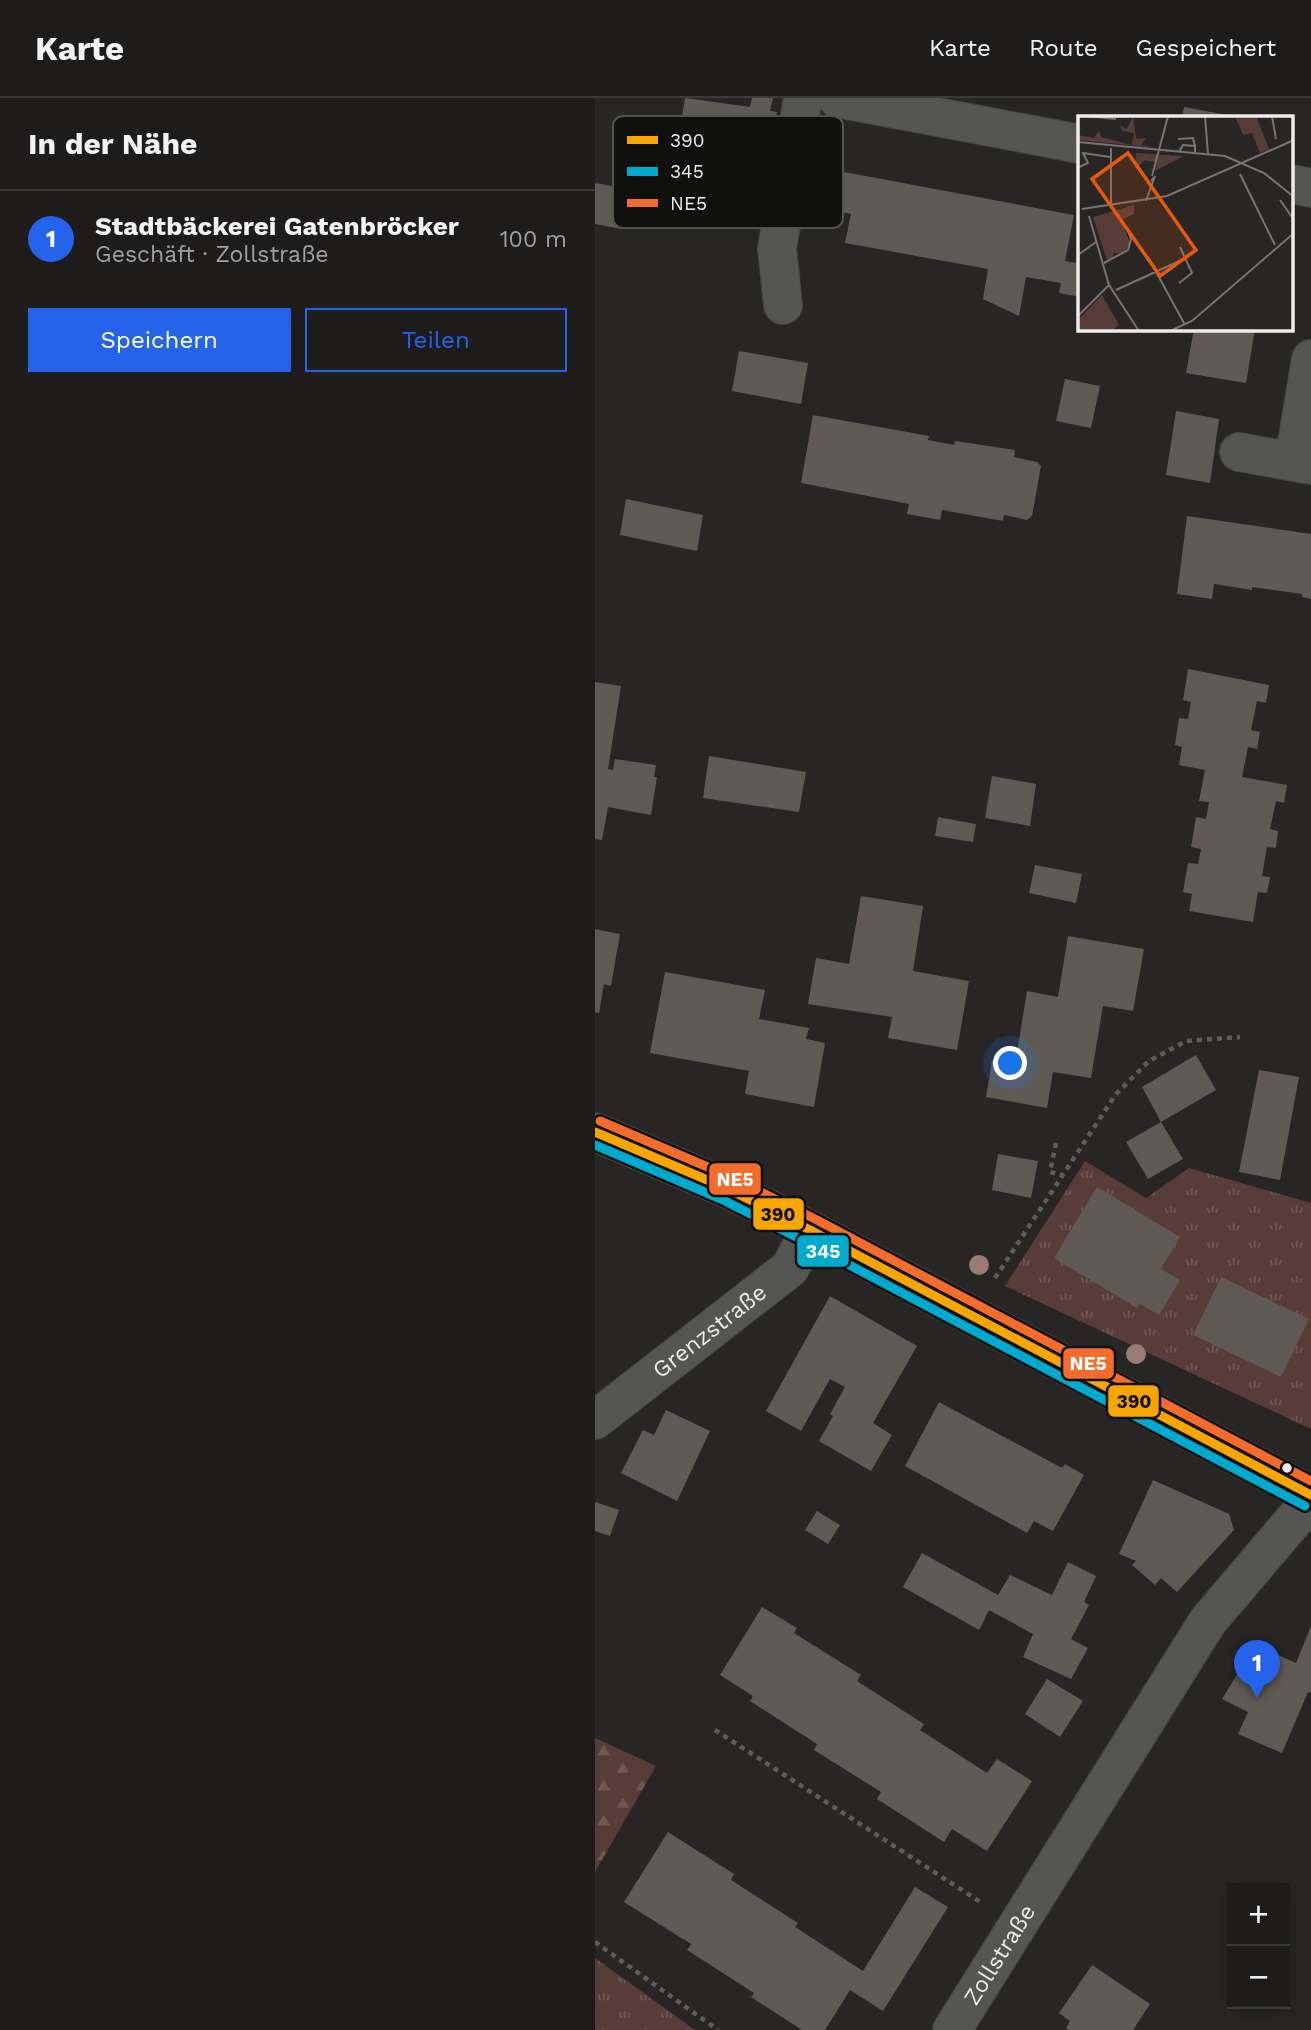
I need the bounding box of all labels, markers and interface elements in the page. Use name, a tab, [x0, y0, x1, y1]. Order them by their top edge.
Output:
text: Karte	[35, 29, 124, 68]
text: Karte	[929, 34, 991, 62]
text: Route	[1029, 34, 1098, 62]
text: Gespeichert	[1136, 34, 1276, 62]
legend	[613, 116, 843, 228]
inset map	[1078, 116, 1293, 331]
text: In der Nähe	[28, 126, 197, 161]
text: 390	[670, 129, 705, 152]
text: 345	[670, 160, 704, 183]
text: NE5	[670, 192, 707, 215]
text: Stadtbäckerei Gatenbröcker	[95, 211, 459, 241]
text: 1	[46, 226, 56, 253]
text: 100 m	[500, 226, 567, 253]
text: Geschäft · Zollstraße	[95, 241, 329, 268]
button: Speichern	[28, 308, 291, 372]
button: Teilen	[305, 308, 567, 372]
your location	[993, 1046, 1027, 1080]
line badge: NE5	[708, 1162, 762, 1196]
text: NE5	[716, 1168, 754, 1191]
line badge: 390	[752, 1197, 805, 1231]
text: 390	[760, 1203, 796, 1226]
line badge: 345	[796, 1234, 850, 1268]
text: 345	[806, 1240, 840, 1263]
street label: Grenzstraße	[647, 1278, 772, 1384]
line badge: NE5	[1062, 1347, 1115, 1380]
text: NE5	[1069, 1352, 1107, 1375]
line badge: 390	[1107, 1384, 1160, 1418]
text: 390	[1116, 1390, 1152, 1413]
unlabelled marker	[1280, 1461, 1294, 1475]
pin: 1	[1234, 1640, 1280, 1698]
map controls	[1227, 1883, 1290, 2009]
button: +	[1227, 1883, 1290, 1946]
street label: Zollstraße	[958, 1899, 1041, 2010]
button: −	[1227, 1946, 1290, 2009]

